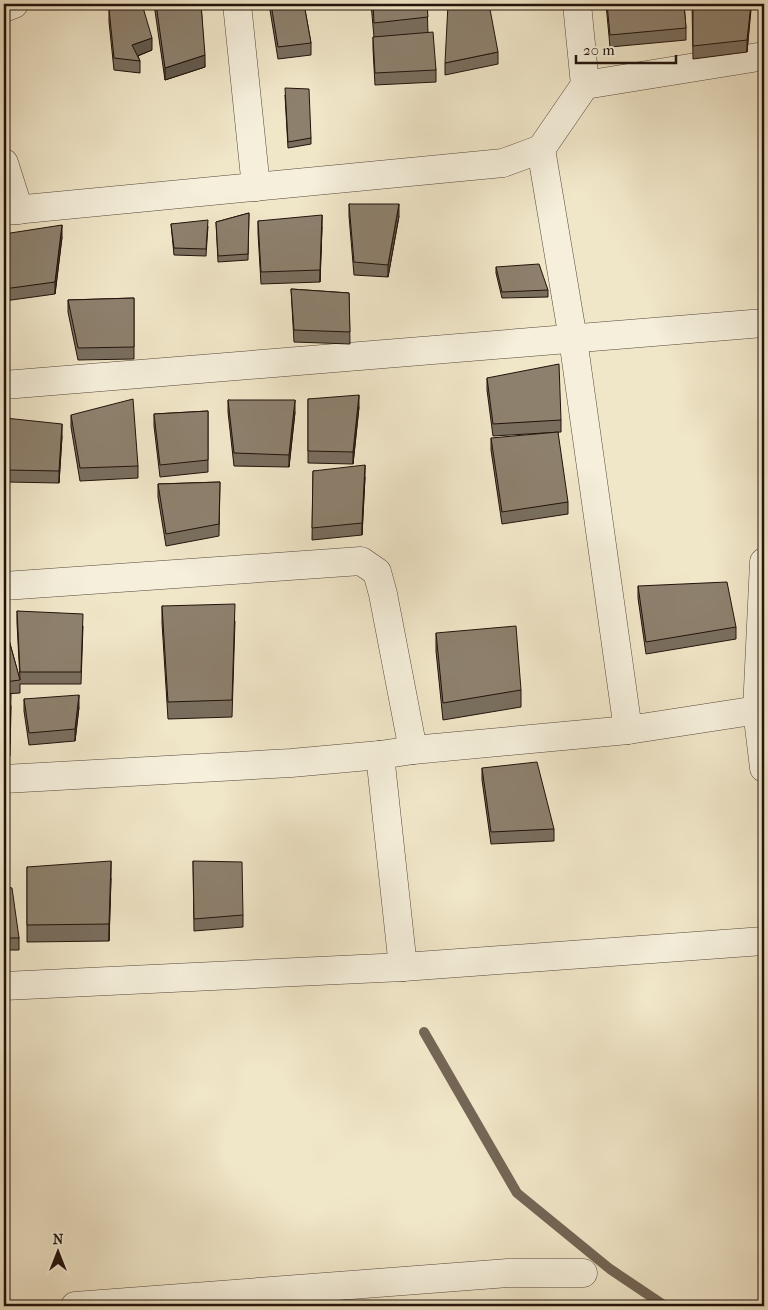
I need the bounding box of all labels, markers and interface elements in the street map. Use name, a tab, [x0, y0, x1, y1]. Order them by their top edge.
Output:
scale bar	[576, 32, 676, 64]
text: 20 m	[583, 41, 615, 59]
north arrow	[32, 1228, 82, 1278]
text: N	[53, 1231, 64, 1248]

